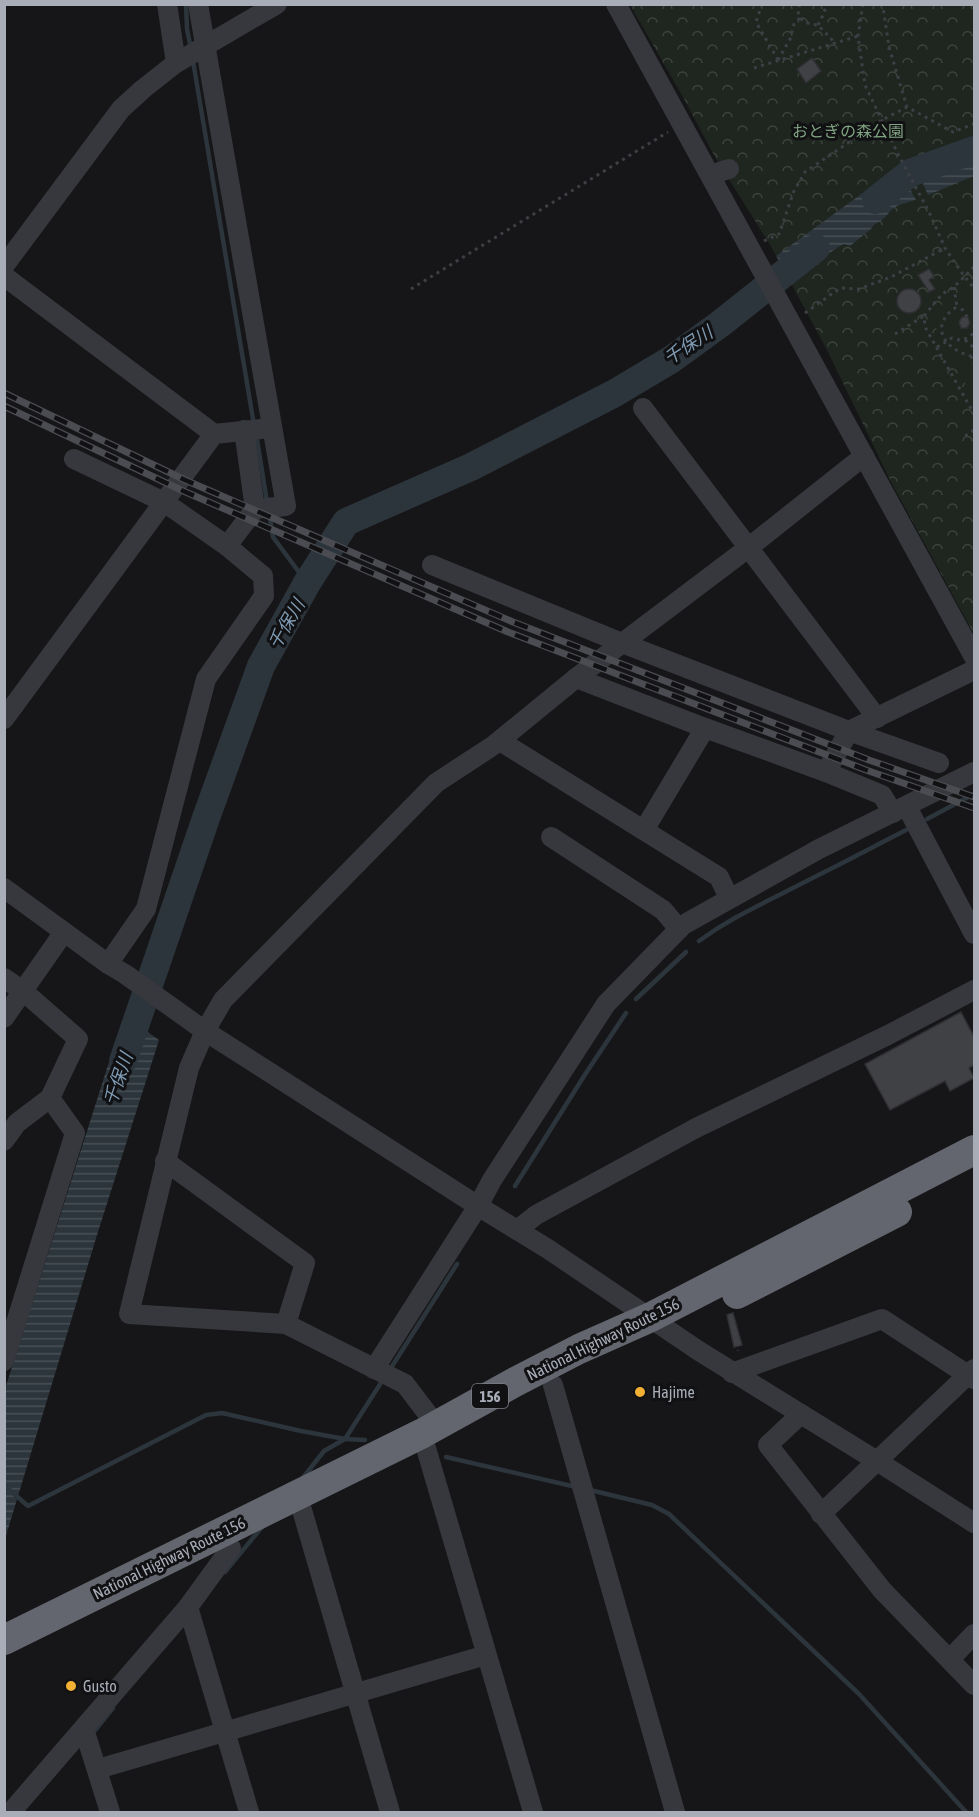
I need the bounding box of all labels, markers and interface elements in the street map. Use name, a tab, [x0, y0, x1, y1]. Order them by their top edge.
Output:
park label: おとぎの森公園	[792, 122, 904, 140]
water label: 千保川	[660, 320, 718, 369]
water label: 千保川	[263, 594, 310, 653]
water label: 千保川	[99, 1048, 137, 1108]
street label: National Highway Route 156	[524, 1294, 683, 1385]
place label: Hajime	[652, 1383, 695, 1402]
road number: 156	[472, 1384, 508, 1408]
marker: Hajime	[633, 1385, 647, 1399]
street label: National Highway Route 156	[90, 1513, 249, 1604]
place label: Gusto	[83, 1677, 117, 1695]
marker: Gusto	[64, 1679, 78, 1693]

